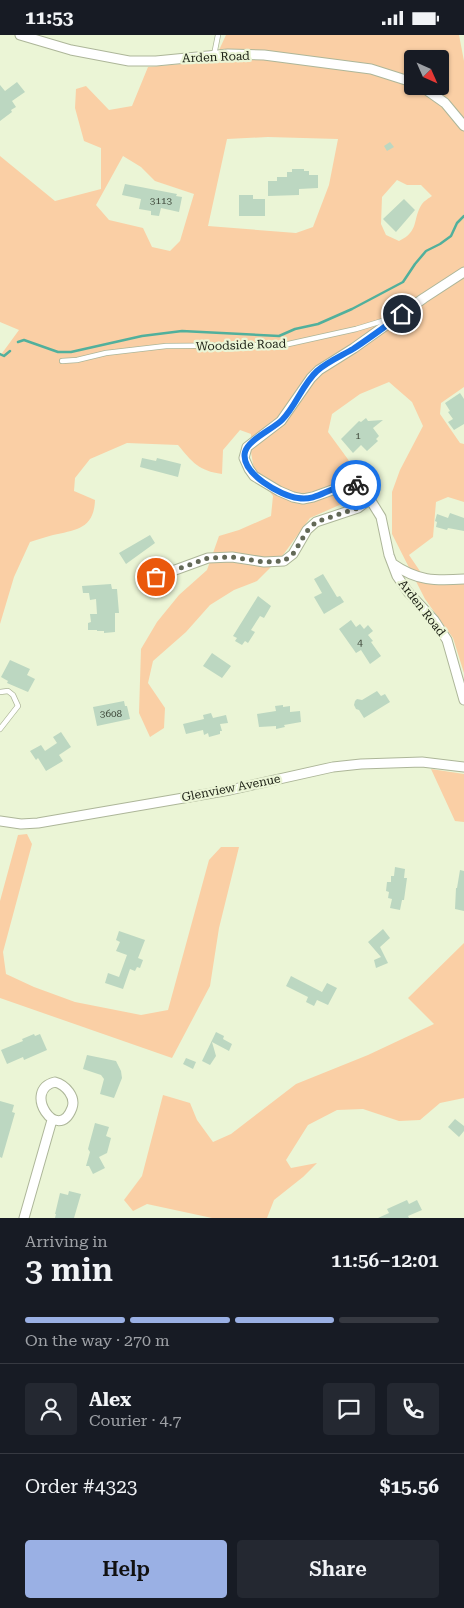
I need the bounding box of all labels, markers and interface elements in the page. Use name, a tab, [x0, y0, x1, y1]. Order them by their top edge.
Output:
text: 11:53	[25, 6, 74, 29]
street label: Arden Road	[182, 49, 250, 65]
north arrow	[404, 50, 449, 95]
map controls	[404, 50, 449, 95]
house number: 3113	[150, 195, 173, 206]
pin	[381, 293, 423, 335]
icon: home	[388, 300, 416, 328]
street label: Woodside Road	[196, 336, 287, 354]
house number: 1	[355, 430, 361, 441]
courier	[331, 460, 381, 510]
icon: bike	[342, 471, 370, 499]
pin	[135, 556, 177, 598]
icon: bag	[142, 563, 170, 591]
street label: Arden Road	[396, 577, 449, 639]
house number: 4	[357, 637, 363, 648]
house number: 3608	[100, 708, 123, 719]
street label: Glenview Avenue	[180, 771, 282, 804]
text: Arriving in	[25, 1232, 108, 1251]
text: 11:56–12:01	[331, 1249, 439, 1272]
text: 3 min	[25, 1251, 113, 1289]
text: On the way · 270 m	[25, 1331, 170, 1350]
button: person	[25, 1383, 77, 1435]
button: chat	[323, 1383, 375, 1435]
button: phone	[387, 1383, 439, 1435]
text: Alex	[89, 1388, 131, 1411]
text: Courier · 4.7	[89, 1411, 182, 1430]
text: Order #4323	[25, 1475, 137, 1498]
text: $15.56	[380, 1475, 439, 1498]
button: Help	[25, 1540, 227, 1598]
button: Share	[237, 1540, 439, 1598]

